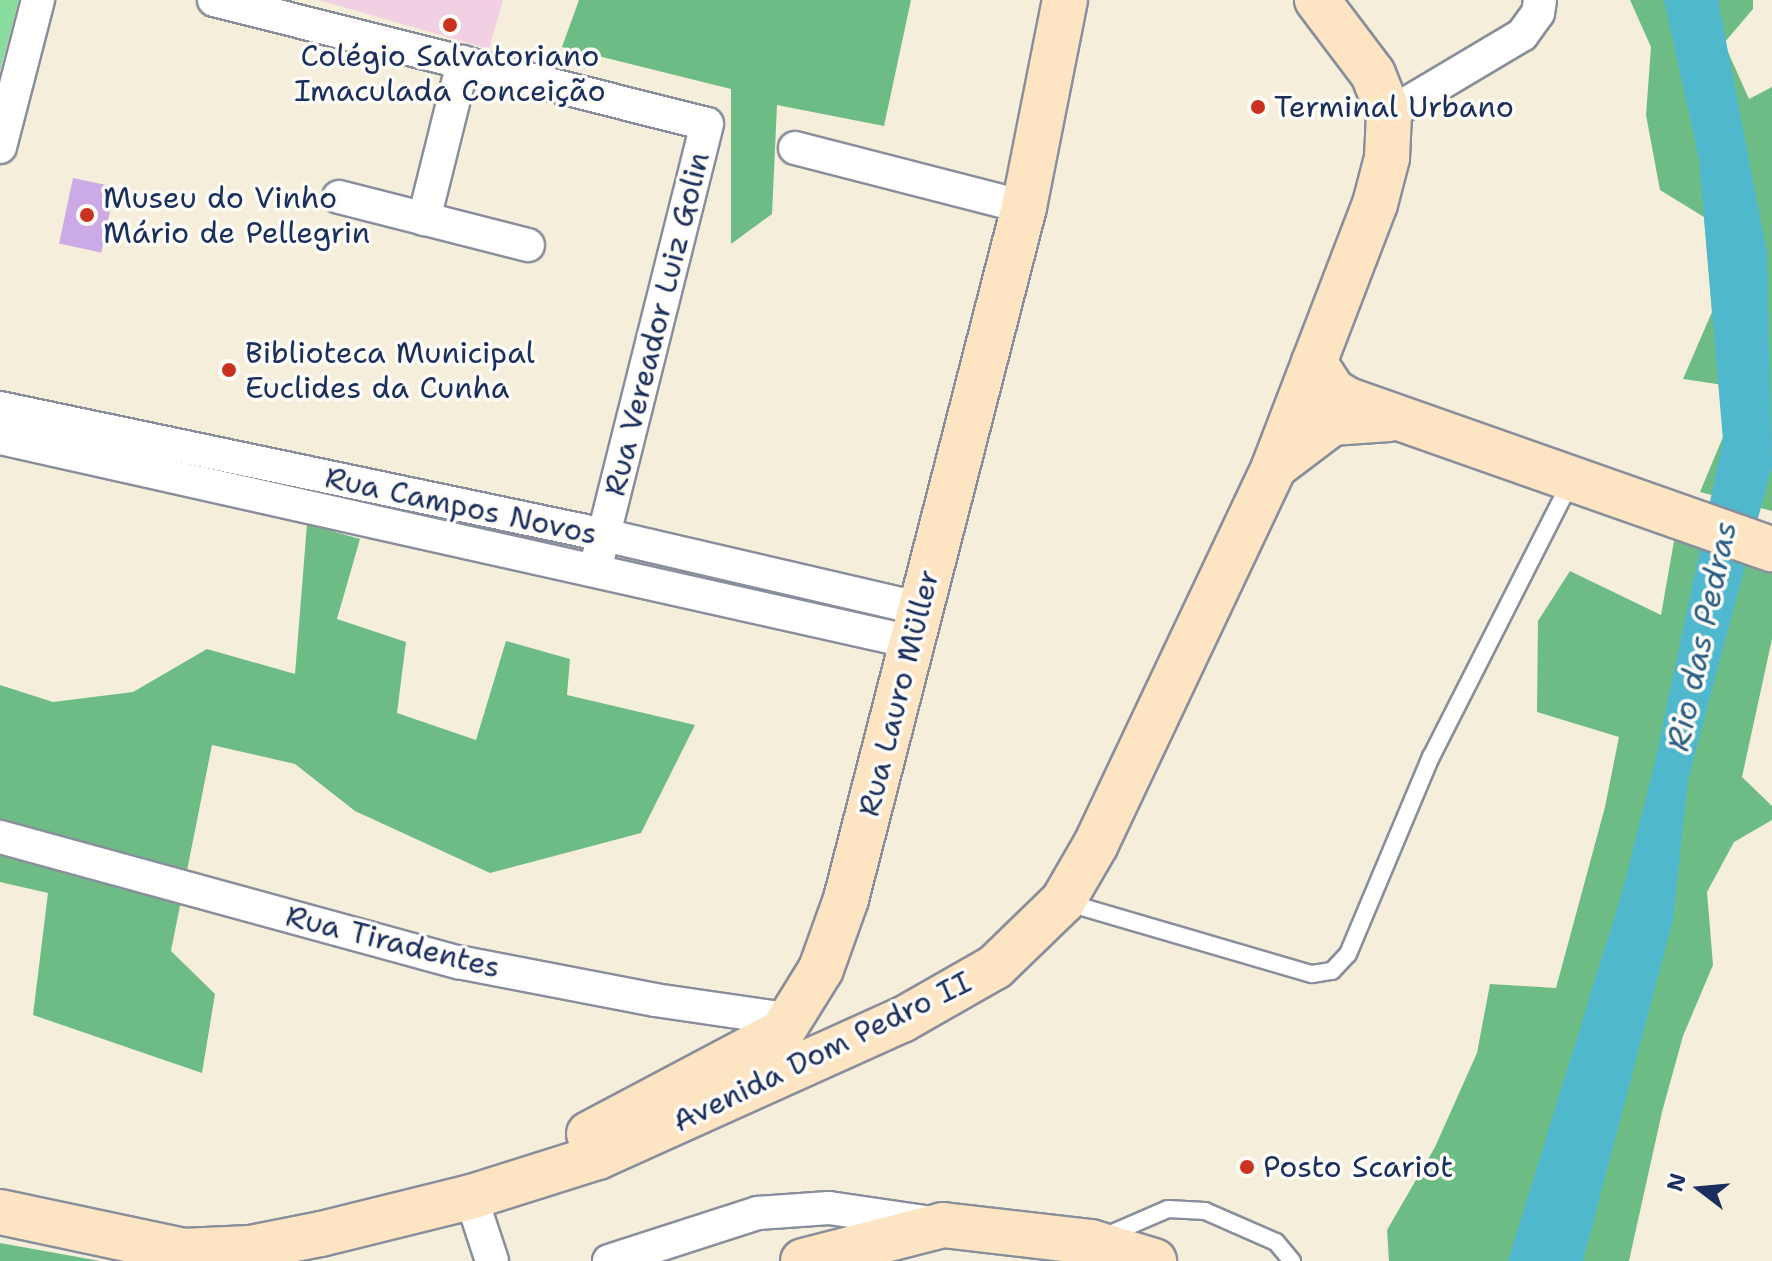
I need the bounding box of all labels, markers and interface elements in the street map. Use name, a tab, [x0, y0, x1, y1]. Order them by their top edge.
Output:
marker: Colégio Salvatoriano Imaculada Conceição	[441, 16, 459, 34]
place label: Colégio Salvatoriano Imaculada Conceição	[294, 38, 606, 108]
place label: Terminal Urbano	[1274, 89, 1514, 125]
marker: Terminal Urbano	[1249, 98, 1267, 116]
street label: Rua Vereador Luiz Golin	[597, 148, 717, 500]
place label: Museu do Vinho Mário de Pellegrin	[103, 180, 370, 250]
marker: Museu do Vinho Mário de Pellegrin	[78, 206, 96, 224]
place label: Biblioteca Municipal Euclides da Cunha	[245, 335, 535, 406]
marker: Biblioteca Municipal Euclides da Cunha	[220, 361, 238, 379]
street label: Rua Campos Novos	[322, 460, 600, 552]
water label: Rio das Pedras	[1659, 518, 1745, 754]
street label: Rua Lauro Müller	[851, 566, 947, 820]
street label: Rua Tiradentes	[282, 898, 504, 986]
street label: Avenida Dom Pedro II	[667, 964, 977, 1140]
place label: Posto Scariot	[1263, 1149, 1453, 1185]
north arrow	[1660, 1149, 1740, 1229]
marker: Posto Scariot	[1238, 1158, 1256, 1176]
text: N	[1660, 1170, 1693, 1195]

